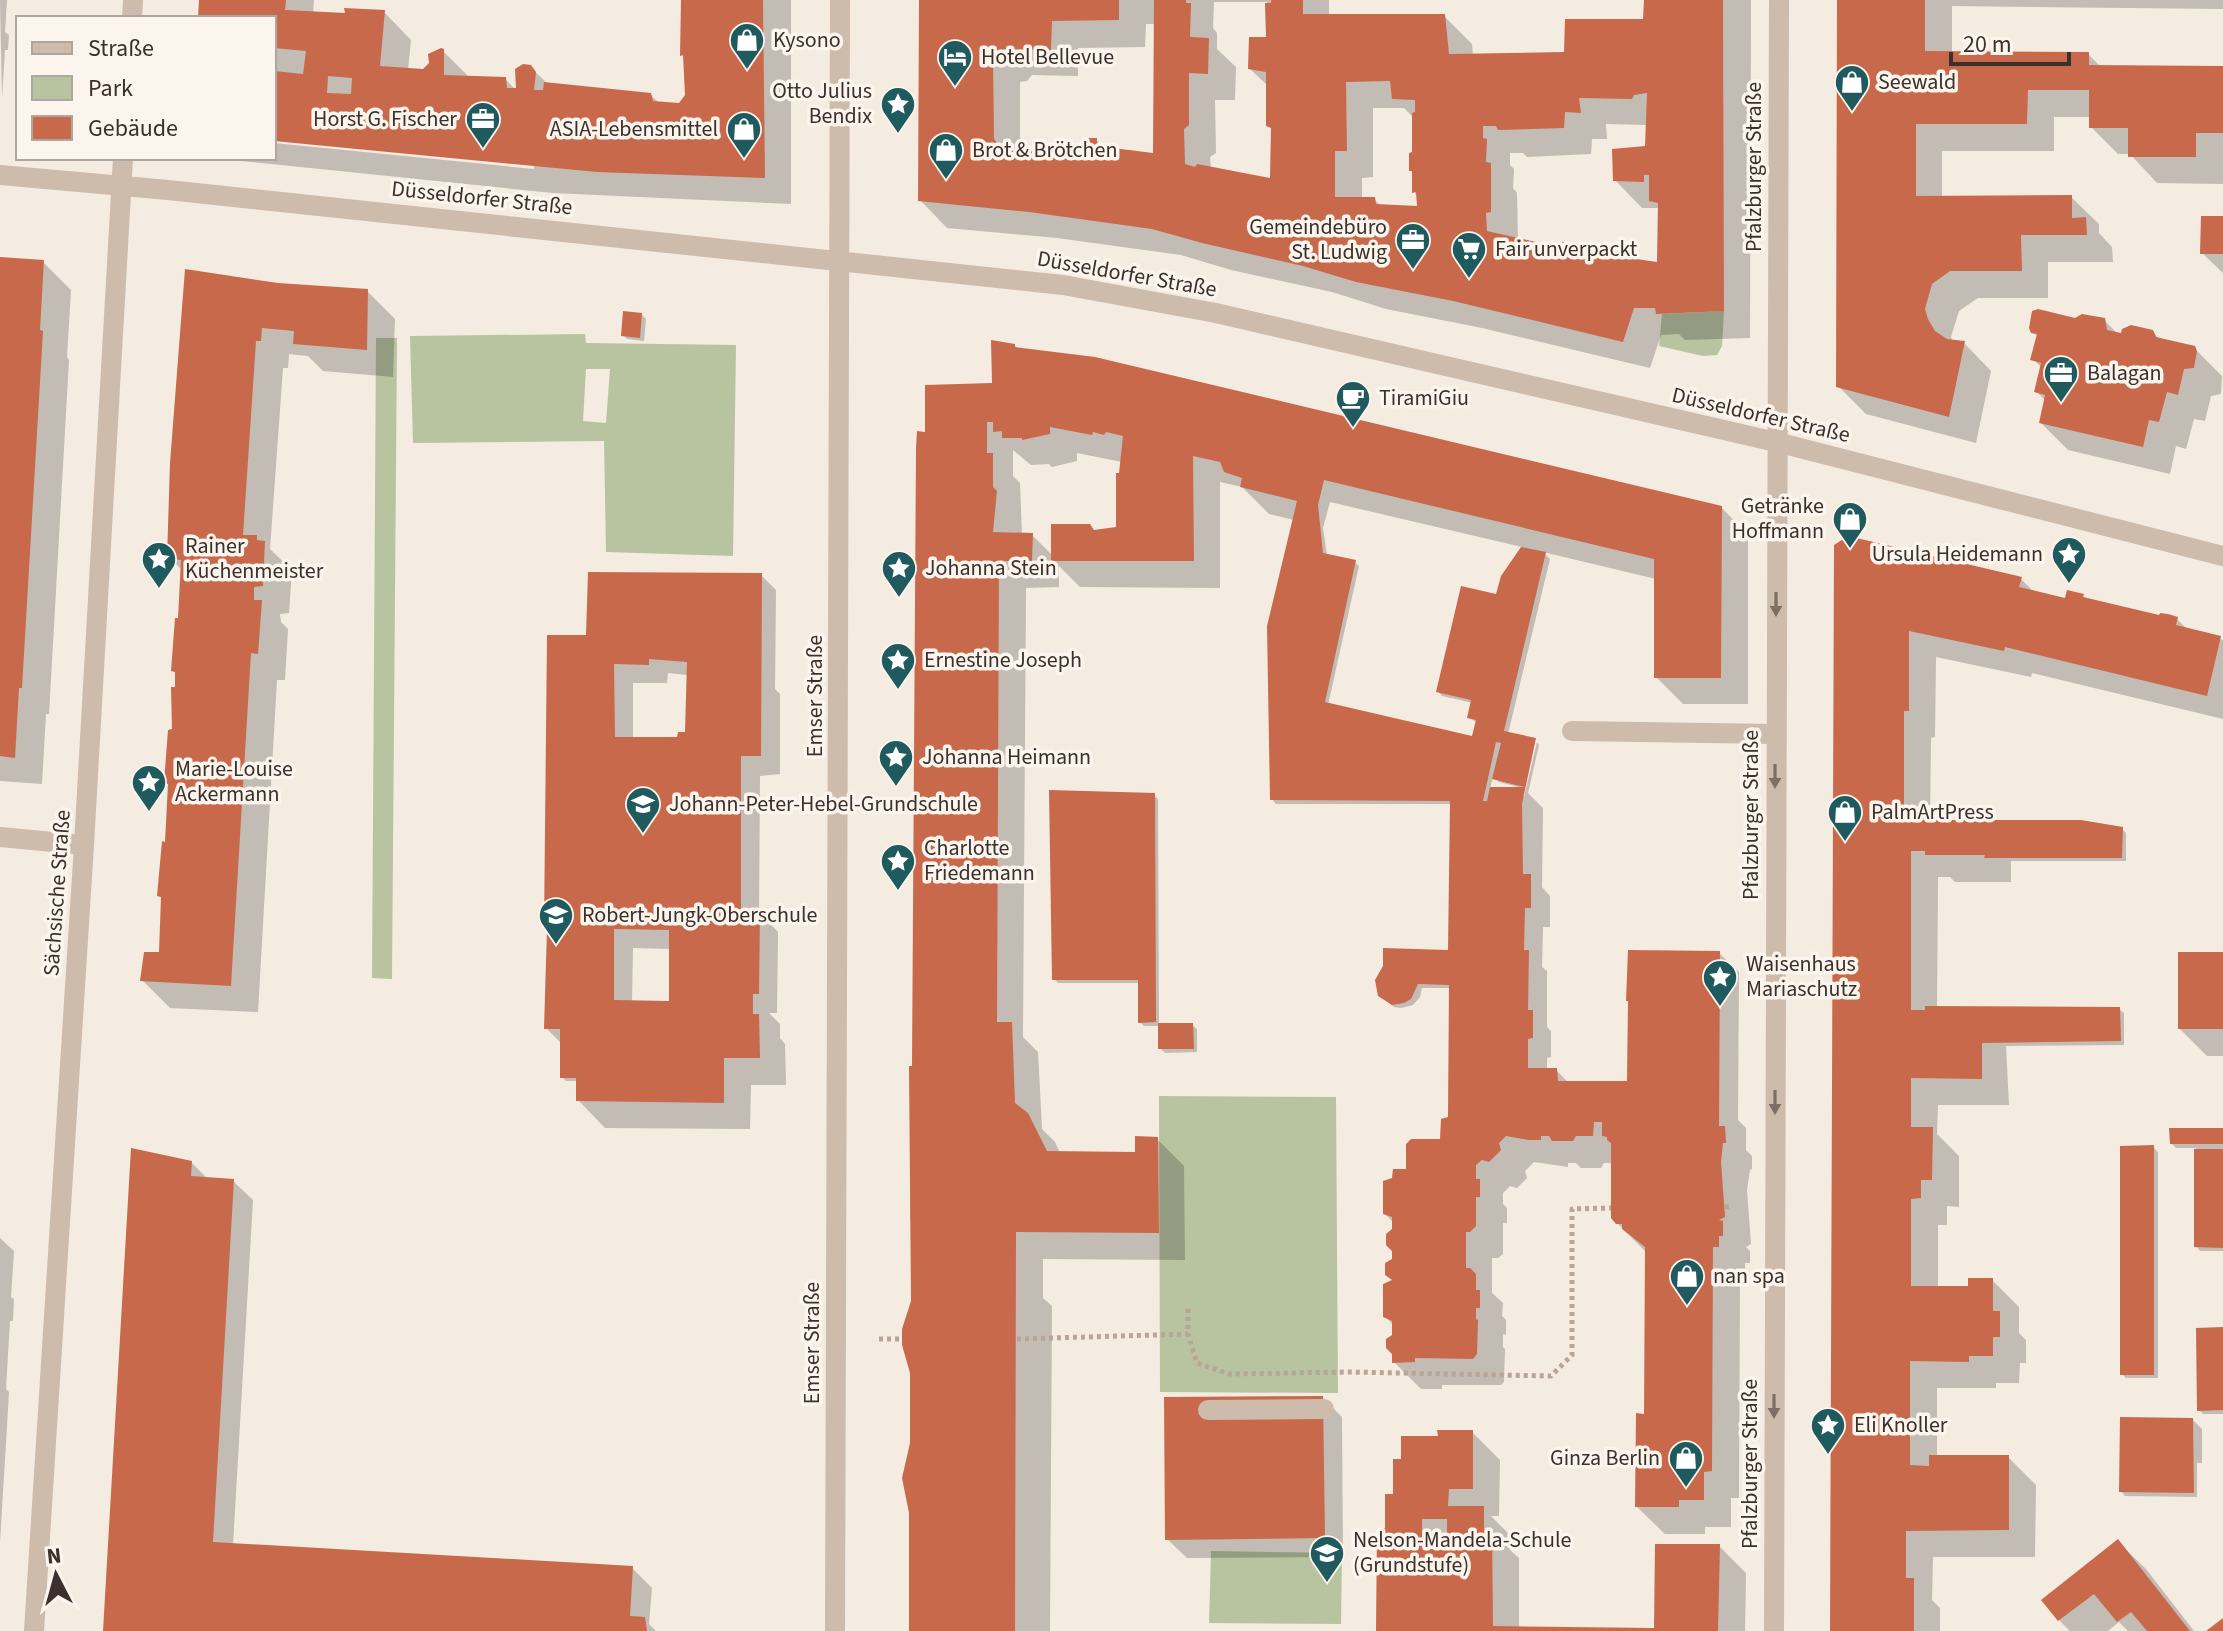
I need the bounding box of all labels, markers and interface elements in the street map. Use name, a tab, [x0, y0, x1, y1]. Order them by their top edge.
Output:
legend	[16, 16, 276, 160]
scale bar	[1951, 16, 2069, 66]
shop icon: Kysono	[728, 21, 766, 71]
place label: Kysono	[773, 24, 841, 56]
text: 20 m	[1963, 27, 2012, 62]
text: Straße	[88, 31, 154, 66]
hotel icon: Hotel Bellevue	[936, 38, 974, 88]
place label: Hotel Bellevue	[981, 41, 1114, 73]
shop icon: Seewald	[1833, 63, 1871, 113]
place label: Seewald	[1878, 66, 1956, 98]
text: Park	[88, 71, 133, 106]
place label: Otto Julius Bendix	[772, 75, 872, 132]
street label: Pfalzburger Straße	[1738, 82, 1770, 252]
place icon: Otto Julius Bendix	[879, 85, 917, 135]
office icon: Horst G. Fischer	[464, 100, 502, 150]
place label: Horst G. Fischer	[313, 103, 457, 135]
shop icon: ASIA-Lebensmittel	[725, 110, 763, 160]
text: Gebäude	[88, 111, 178, 146]
place label: ASIA-Lebensmittel	[550, 113, 718, 145]
shop icon: Brot & Brötchen	[927, 131, 965, 181]
place label: Brot & Brötchen	[972, 134, 1118, 166]
street label: Düsseldorfer Straße	[390, 173, 574, 223]
place label: Gemeindebüro St. Ludwig	[1249, 211, 1387, 268]
office icon: Gemeindebüro St. Ludwig	[1394, 221, 1432, 271]
supermarket icon: Fair unverpackt	[1450, 230, 1488, 280]
place label: Fair unverpackt	[1495, 233, 1638, 265]
street label: Düsseldorfer Straße	[1035, 242, 1219, 306]
office icon: Balagan	[2042, 354, 2080, 404]
place label: Balagan	[2087, 357, 2162, 389]
cafe icon: TiramiGiu	[1334, 379, 1372, 429]
street label: Düsseldorfer Straße	[1669, 379, 1853, 451]
place label: TiramiGiu	[1379, 382, 1469, 414]
place label: Getränke Hoffmann	[1732, 490, 1824, 547]
shop icon: Getränke Hoffmann	[1831, 500, 1869, 550]
place label: Rainer Küchenmeister	[185, 530, 324, 587]
place icon: Ursula Heidemann	[2050, 535, 2088, 585]
place label: Ursula Heidemann	[1872, 538, 2043, 570]
place icon: Rainer Küchenmeister	[140, 540, 178, 590]
place icon: Johanna Stein	[880, 549, 918, 599]
place label: Johanna Stein	[925, 552, 1057, 584]
one-way arrow	[1770, 592, 1782, 617]
street label: Emser Straße	[799, 635, 831, 757]
place icon: Ernestine Joseph	[879, 641, 917, 691]
place label: Ernestine Joseph	[924, 644, 1082, 676]
street label: Pfalzburger Straße	[1735, 730, 1767, 900]
place icon: Johanna Heimann	[877, 738, 915, 788]
place label: Johanna Heimann	[922, 741, 1091, 773]
place label: Marie-Louise Ackermann	[175, 753, 293, 810]
place icon: Marie-Louise Ackermann	[130, 763, 168, 813]
one-way arrow	[1769, 764, 1781, 789]
school or university icon: Johann-Peter-Hebel-Grundschule	[624, 785, 662, 835]
place label: Johann-Peter-Hebel-Grundschule	[669, 788, 978, 820]
shop icon: PalmArtPress	[1826, 793, 1864, 843]
place label: PalmArtPress	[1871, 796, 1994, 828]
street label: Sächsische Straße	[35, 809, 79, 977]
place label: Charlotte Friedemann	[924, 832, 1035, 889]
place icon: Charlotte Friedemann	[879, 842, 917, 892]
school or university icon: Robert-Jungk-Oberschule	[537, 896, 575, 946]
place label: Robert-Jungk-Oberschule	[582, 899, 818, 931]
place label: Waisenhaus Mariaschutz	[1746, 948, 1857, 1005]
place icon: Waisenhaus Mariaschutz	[1701, 958, 1739, 1008]
one-way arrow	[1769, 1090, 1781, 1115]
shop icon: nan spa	[1668, 1257, 1706, 1307]
place label: nan spa	[1713, 1260, 1785, 1292]
street label: Emser Straße	[796, 1282, 828, 1404]
street label: Pfalzburger Straße	[1734, 1379, 1766, 1549]
one-way arrow	[1768, 1394, 1780, 1419]
place icon: Eli Knoller	[1809, 1406, 1847, 1456]
place label: Eli Knoller	[1854, 1409, 1948, 1441]
shop icon: Ginza Berlin	[1667, 1439, 1705, 1489]
place label: Ginza Berlin	[1550, 1442, 1660, 1474]
place label: Nelson-Mandela-Schule (Grundstufe)	[1353, 1524, 1571, 1581]
school or university icon: Nelson-Mandela-Schule (Grundstufe)	[1308, 1534, 1346, 1584]
north arrow	[16, 1535, 96, 1615]
text: N	[45, 1539, 63, 1573]

